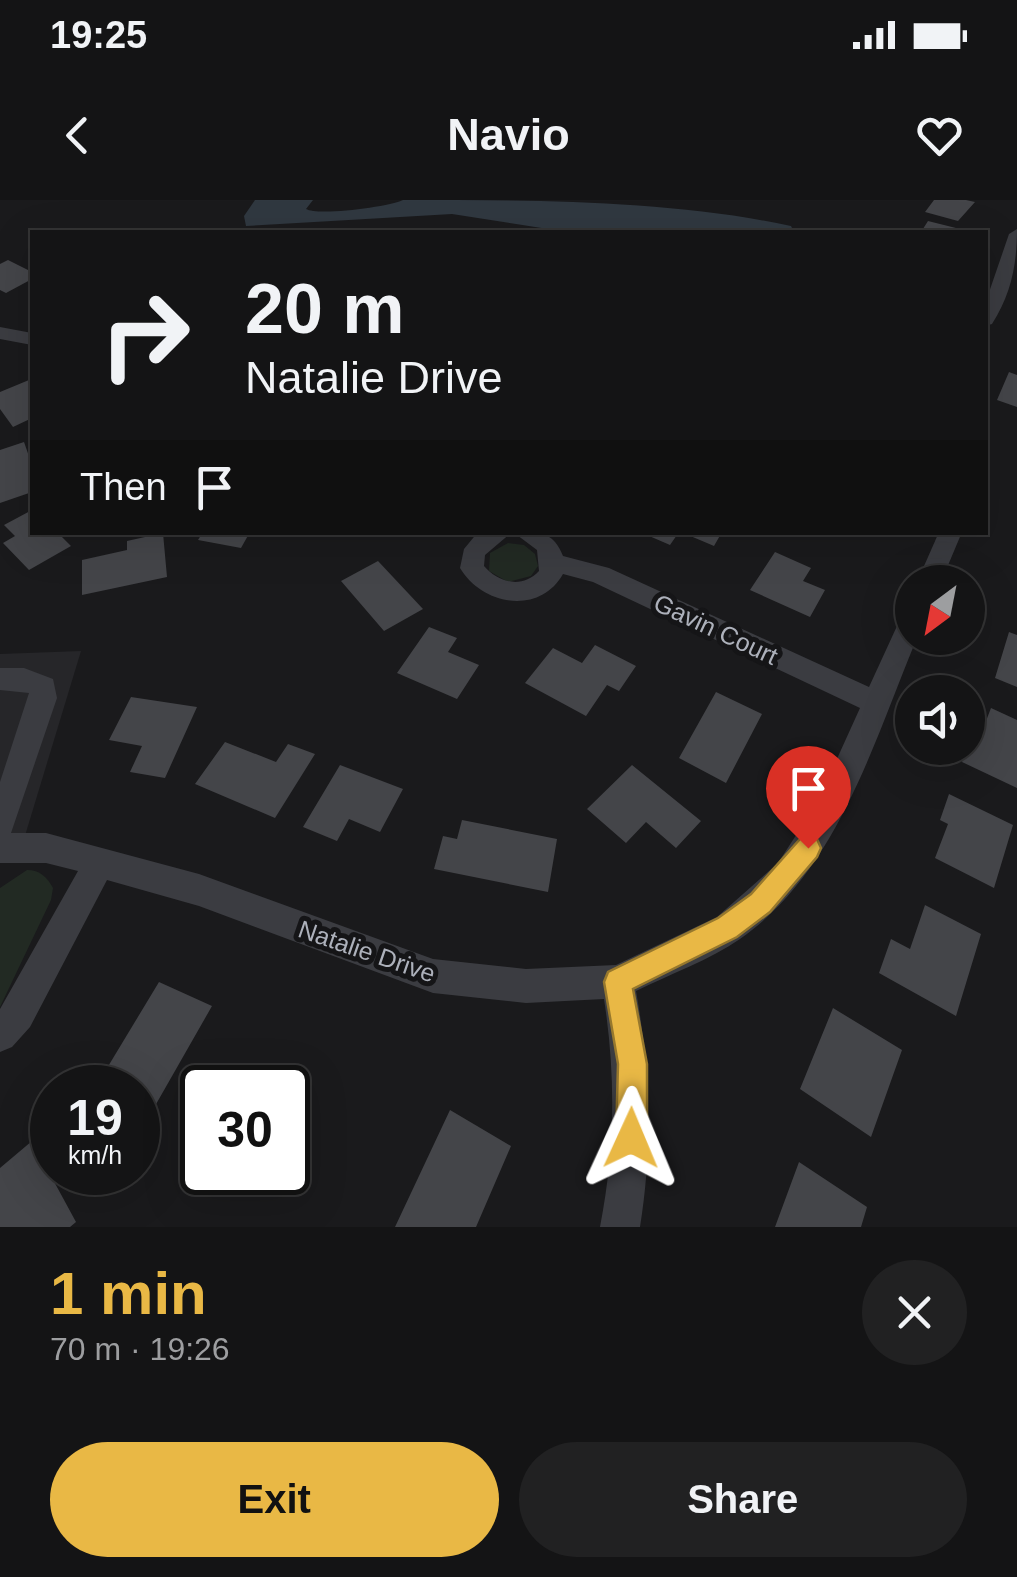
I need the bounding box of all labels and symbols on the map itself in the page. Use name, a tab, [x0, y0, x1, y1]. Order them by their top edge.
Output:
north arrow	[895, 565, 985, 655]
street label: Gavin Court	[650, 588, 782, 670]
pin	[766, 746, 851, 849]
street label: Natalie Drive	[295, 914, 439, 988]
speed limit sign: 30	[180, 1065, 310, 1195]
position arrow	[579, 1086, 683, 1190]

